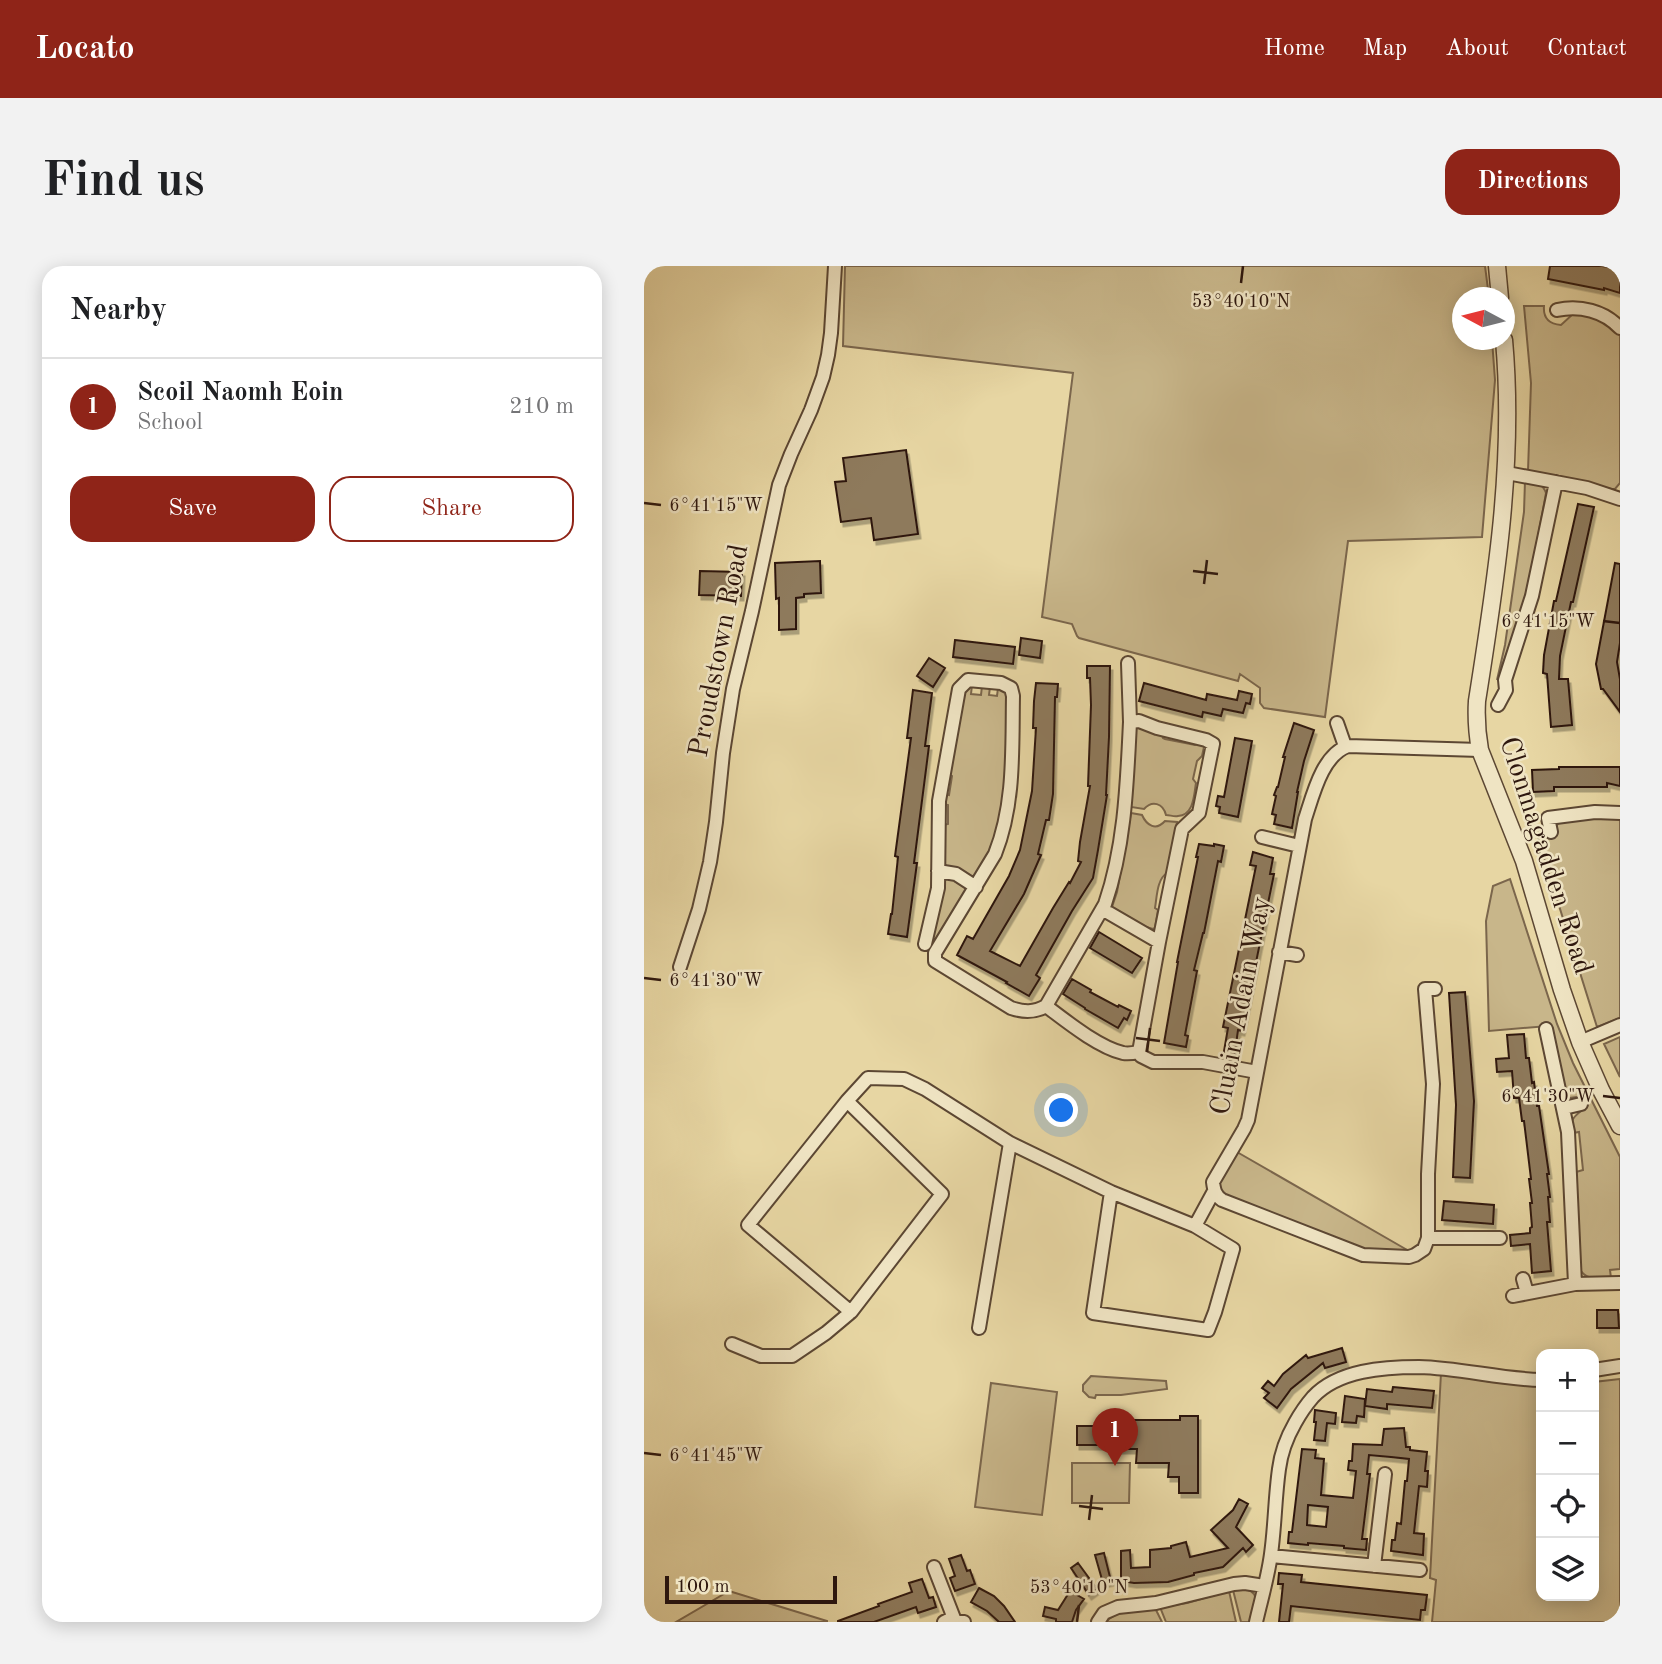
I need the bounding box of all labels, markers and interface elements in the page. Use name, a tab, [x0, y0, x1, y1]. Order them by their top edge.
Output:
text: Locato	[35, 33, 135, 66]
text: Home	[1264, 37, 1325, 61]
text: Map	[1363, 37, 1407, 61]
text: About	[1445, 37, 1509, 61]
text: Contact	[1547, 37, 1627, 61]
button: Directions	[1445, 149, 1620, 215]
text: Find us	[42, 158, 205, 207]
north arrow	[1452, 287, 1515, 350]
text: 53°40'10"N	[1192, 293, 1290, 311]
text: Nearby	[70, 296, 167, 326]
text: Scoil Naomh Eoin	[137, 380, 343, 406]
text: 1	[86, 395, 100, 418]
text: 210 m	[509, 395, 574, 418]
text: School	[137, 411, 203, 434]
button: Save	[70, 476, 315, 542]
button: Share	[329, 476, 574, 542]
text: 6°41'15"W	[669, 497, 763, 515]
street label: Proudstown Road	[686, 542, 754, 760]
text: 6°41'15"W	[1501, 613, 1595, 631]
street label: Clonmagadden Road	[1493, 734, 1597, 978]
street label: Cluain Adain Way	[1207, 894, 1277, 1118]
text: 6°41'30"W	[669, 972, 763, 990]
text: 6°41'30"W	[1501, 1088, 1595, 1106]
your location	[1044, 1093, 1078, 1127]
map controls	[1536, 1349, 1599, 1601]
button: +	[1536, 1349, 1599, 1412]
pin: 1	[1092, 1408, 1138, 1466]
button: −	[1536, 1412, 1599, 1475]
text: 6°41'45"W	[669, 1447, 763, 1465]
button: locate	[1536, 1475, 1599, 1538]
button: layers	[1536, 1538, 1599, 1601]
scale bar	[665, 1573, 836, 1605]
text: 100 m	[676, 1578, 729, 1597]
text: 53°40'10"N	[1030, 1579, 1128, 1597]

